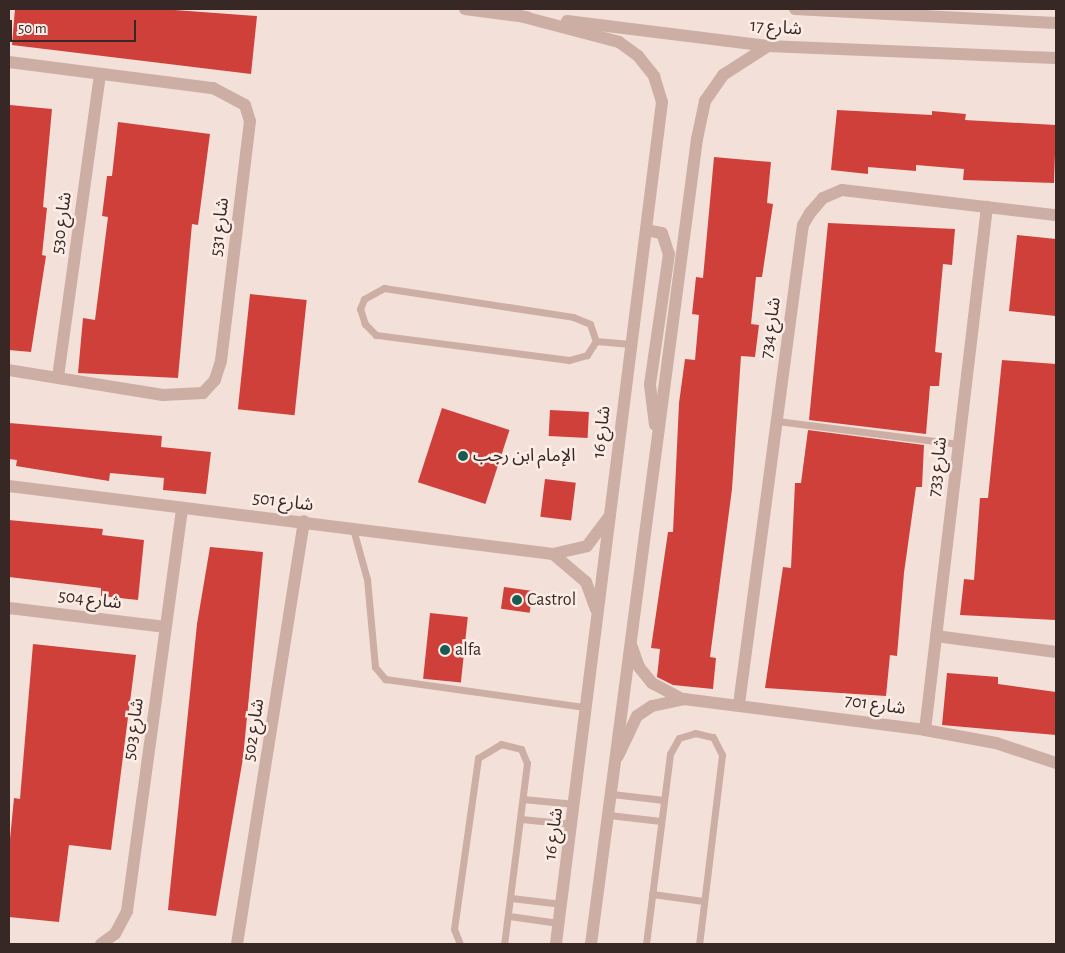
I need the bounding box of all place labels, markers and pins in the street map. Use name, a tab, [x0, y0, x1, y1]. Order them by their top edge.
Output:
place label: الإمام ابن رجب	[473, 445, 576, 467]
marker: الإمام ابن رجب	[457, 450, 469, 462]
place label: Castrol	[527, 589, 576, 611]
marker: Castrol	[511, 594, 523, 606]
place label: alfa	[455, 639, 481, 661]
marker: alfa	[439, 644, 451, 656]

